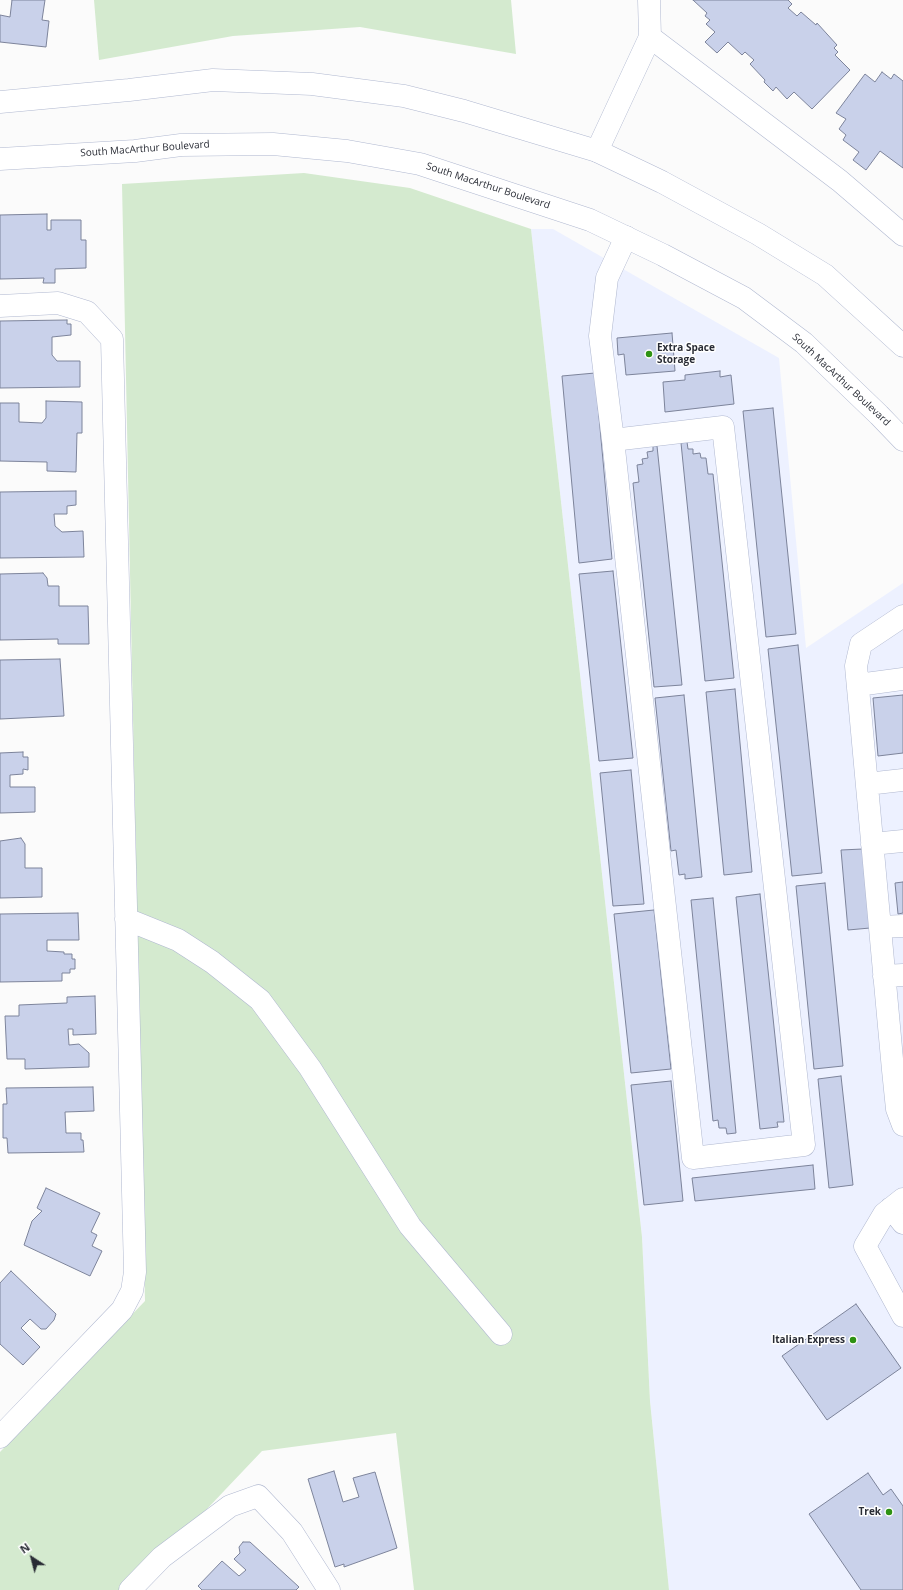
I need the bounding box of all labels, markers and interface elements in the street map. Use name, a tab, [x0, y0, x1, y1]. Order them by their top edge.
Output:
street label: South MacArthur Boulevard	[80, 138, 210, 160]
street label: South MacArthur Boulevard	[424, 160, 552, 212]
street label: South MacArthur Boulevard	[789, 331, 893, 429]
place label: Extra Space Storage	[657, 342, 715, 366]
marker: Extra Space Storage	[644, 349, 654, 359]
place label: Italian Express	[772, 1334, 845, 1346]
marker: Italian Express	[848, 1335, 858, 1345]
place label: Trek	[859, 1506, 881, 1518]
marker: Trek	[884, 1507, 894, 1517]
north arrow	[12, 1538, 52, 1578]
text: N	[17, 1539, 33, 1557]

